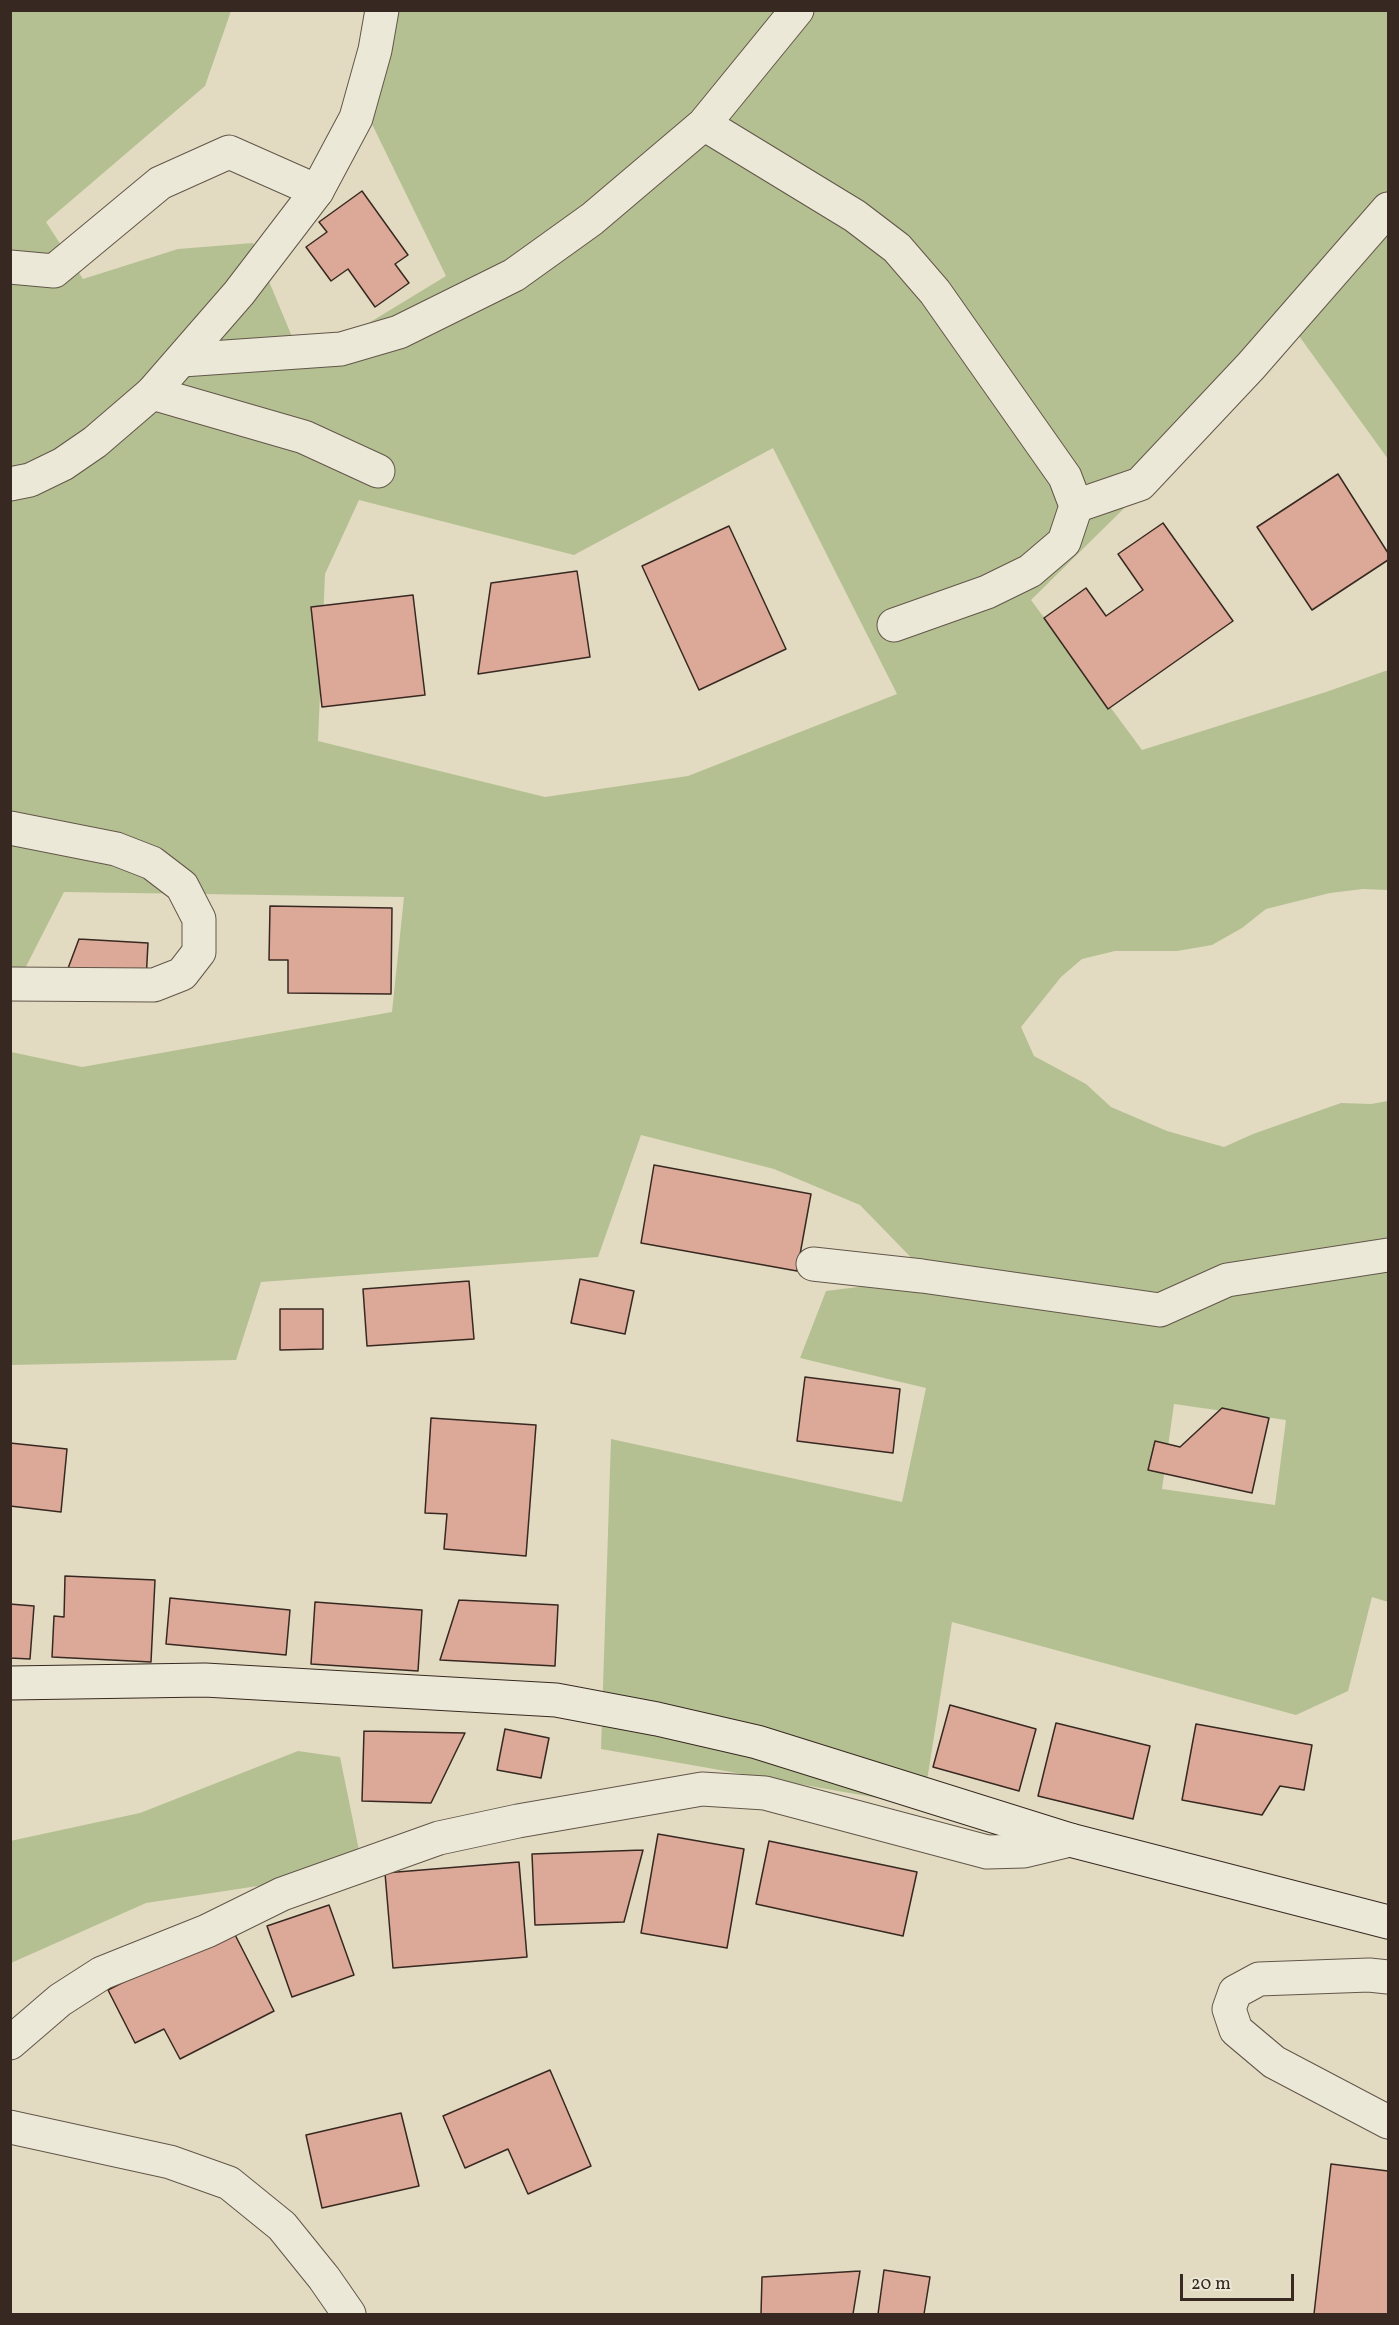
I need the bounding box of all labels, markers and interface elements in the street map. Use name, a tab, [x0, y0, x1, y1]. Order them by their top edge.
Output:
scale bar	[1183, 2262, 1297, 2300]
text: 20 m	[1191, 2272, 1231, 2297]

